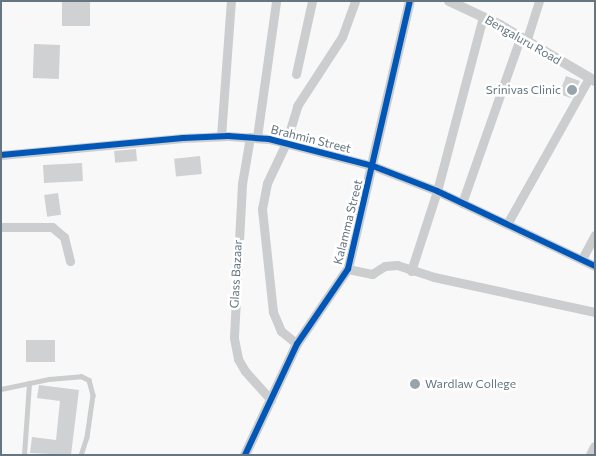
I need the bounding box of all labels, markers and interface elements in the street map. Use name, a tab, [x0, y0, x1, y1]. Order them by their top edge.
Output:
street label: Bengaluru Road	[483, 12, 563, 68]
place label: Srinivas Clinic	[486, 83, 561, 97]
marker: Srinivas Clinic	[565, 83, 579, 97]
street label: Brahmin Street	[269, 122, 353, 156]
street label: Kalamma Street	[330, 178, 366, 266]
street label: Glass Bazaar	[227, 239, 245, 309]
place label: Wardlaw College	[425, 377, 516, 391]
marker: Wardlaw College	[409, 378, 421, 390]

